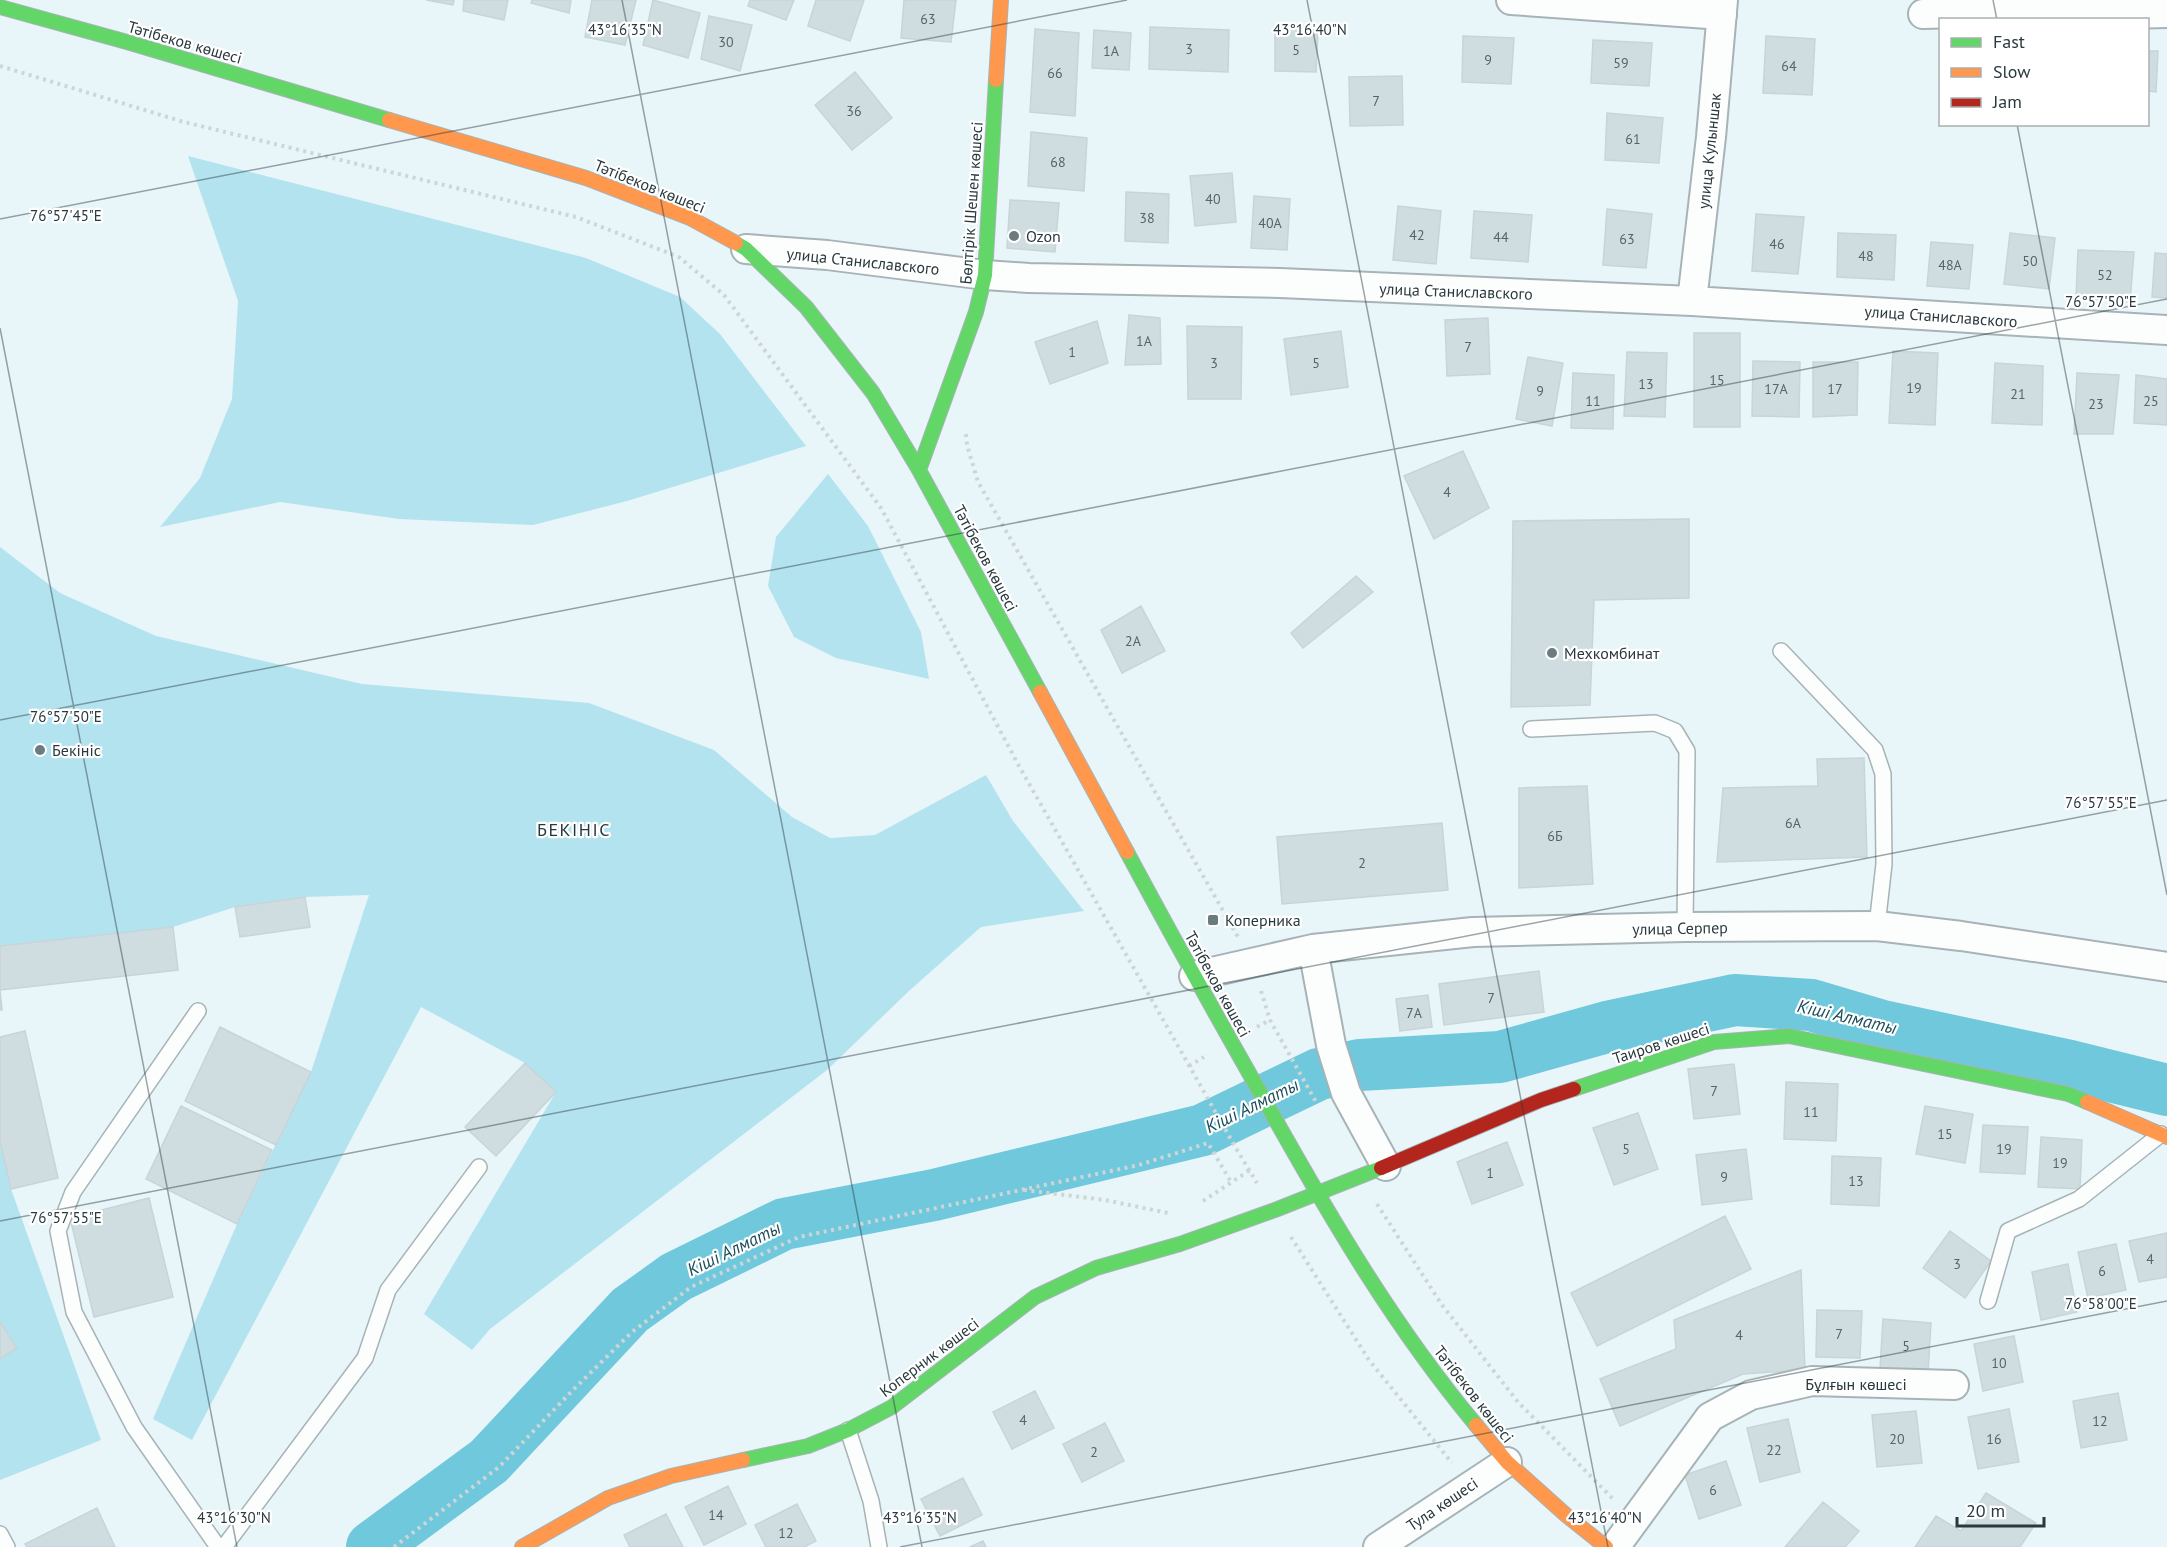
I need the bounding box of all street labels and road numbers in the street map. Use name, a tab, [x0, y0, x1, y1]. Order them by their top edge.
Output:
street label: Тәтібеков көшесі	[126, 16, 244, 68]
street label: улица Кулыншак	[1693, 92, 1725, 210]
street label: Бөлтірік Шешен көшесі	[955, 121, 987, 285]
street label: Тәтібеков көшесі	[592, 155, 708, 217]
street label: улица Станиславского	[786, 243, 940, 279]
street label: улица Станиславского	[1379, 278, 1533, 304]
street label: улица Станиславского	[1864, 301, 2018, 331]
street label: Тәтібеков көшесі	[949, 501, 1023, 615]
street label: улица Серпер	[1632, 917, 1728, 939]
street label: Тәтібеков көшесі	[1181, 928, 1255, 1040]
street label: Таиров көшесі	[1610, 1018, 1712, 1068]
street label: Коперник көшесі	[875, 1313, 983, 1401]
street label: Тәтібеков көшесі	[1430, 1341, 1518, 1447]
street label: Бұлғын көшесі	[1805, 1374, 1907, 1394]
street label: Тула көшесі	[1403, 1473, 1481, 1535]

